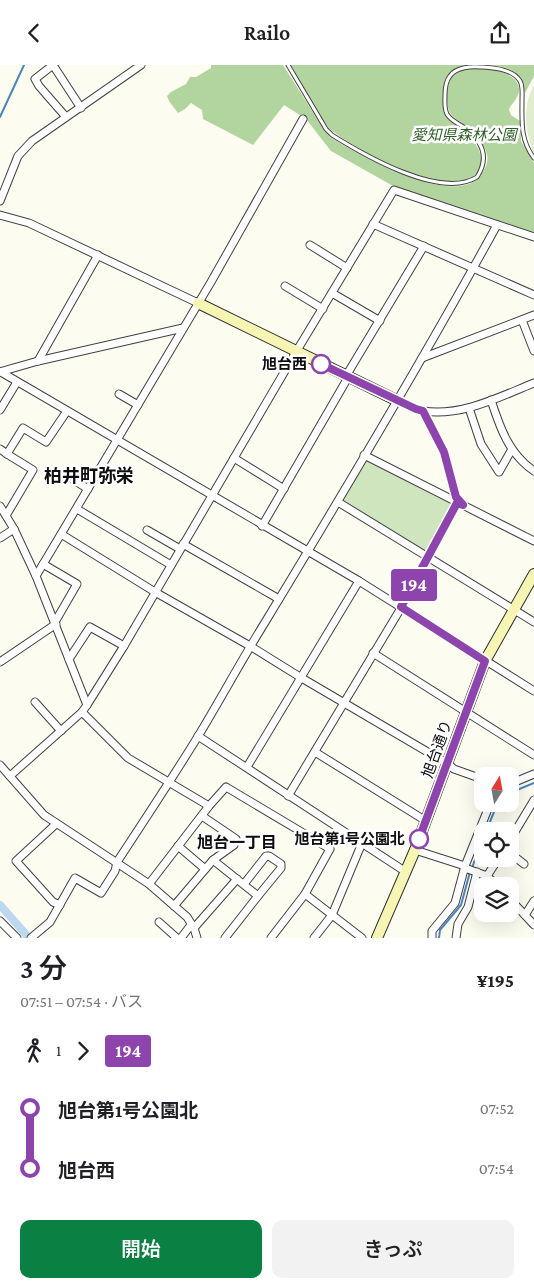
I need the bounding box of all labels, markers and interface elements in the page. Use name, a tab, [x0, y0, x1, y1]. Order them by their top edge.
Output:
icon: back	[20, 19, 48, 47]
icon: share	[486, 19, 514, 47]
text: Railo	[244, 20, 290, 45]
park label: 愛知県森林公園	[411, 127, 518, 143]
marker: 旭台西	[311, 354, 331, 374]
place label: 旭台西	[262, 356, 307, 372]
district label: 柏井町弥栄	[44, 466, 134, 486]
line badge: 194	[385, 569, 443, 601]
text: 194	[401, 575, 427, 595]
street label: 旭台通り	[419, 718, 455, 780]
north arrow	[474, 767, 519, 813]
map controls	[474, 767, 519, 922]
button: locate	[474, 822, 519, 867]
marker: 旭台第1号公園北	[409, 829, 429, 849]
place label: 旭台第1号公園北	[294, 831, 405, 847]
district label: 旭台一丁目	[197, 834, 277, 851]
button: layers	[474, 877, 519, 922]
text: 3 分	[20, 953, 67, 984]
text: ¥195	[477, 970, 514, 991]
text: 07:51 – 07:54 · バス	[20, 993, 143, 1010]
icon: walk	[20, 1037, 48, 1065]
icon: forward	[69, 1037, 97, 1065]
text: 194	[115, 1041, 141, 1061]
text: 1	[56, 1042, 61, 1059]
text: 旭台第1号公園北	[58, 1100, 198, 1121]
text: 07:52	[480, 1100, 514, 1117]
text: 旭台西	[58, 1160, 115, 1181]
text: 07:54	[479, 1160, 514, 1177]
button: 開始	[20, 1220, 262, 1278]
button: きっぷ	[272, 1220, 514, 1278]

